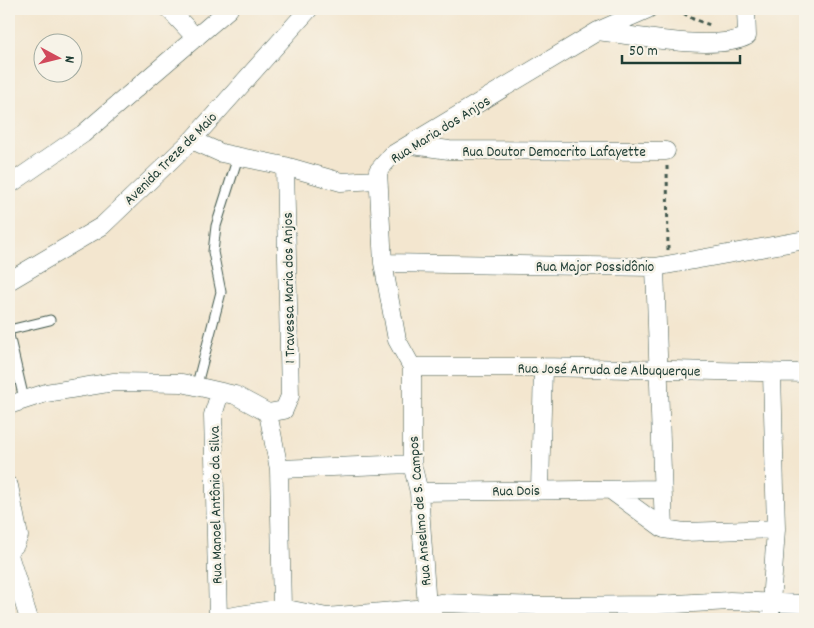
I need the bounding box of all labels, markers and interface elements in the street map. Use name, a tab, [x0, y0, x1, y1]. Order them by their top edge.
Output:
north arrow	[32, 32, 82, 82]
scale bar	[622, 32, 739, 64]
text: 50 m	[629, 41, 658, 63]
text: N	[59, 55, 79, 64]
street label: Rua Maria dos Anjos	[387, 91, 495, 170]
street label: Avenida Treze de Maio	[120, 107, 223, 211]
street label: Rua Doutor Democrito Lafayette	[462, 142, 646, 164]
street label: 1 Travessa Maria dos Anjos	[278, 212, 302, 364]
street label: Rua Major Possidônio	[536, 257, 655, 279]
street label: Rua José Arruda de Albuquerque	[517, 358, 701, 384]
street label: Rua Manoel Antônio da Silva	[205, 425, 229, 584]
street label: Rua Anselmo de S. Campos	[403, 435, 439, 587]
street label: Rua Dois	[492, 481, 540, 503]

